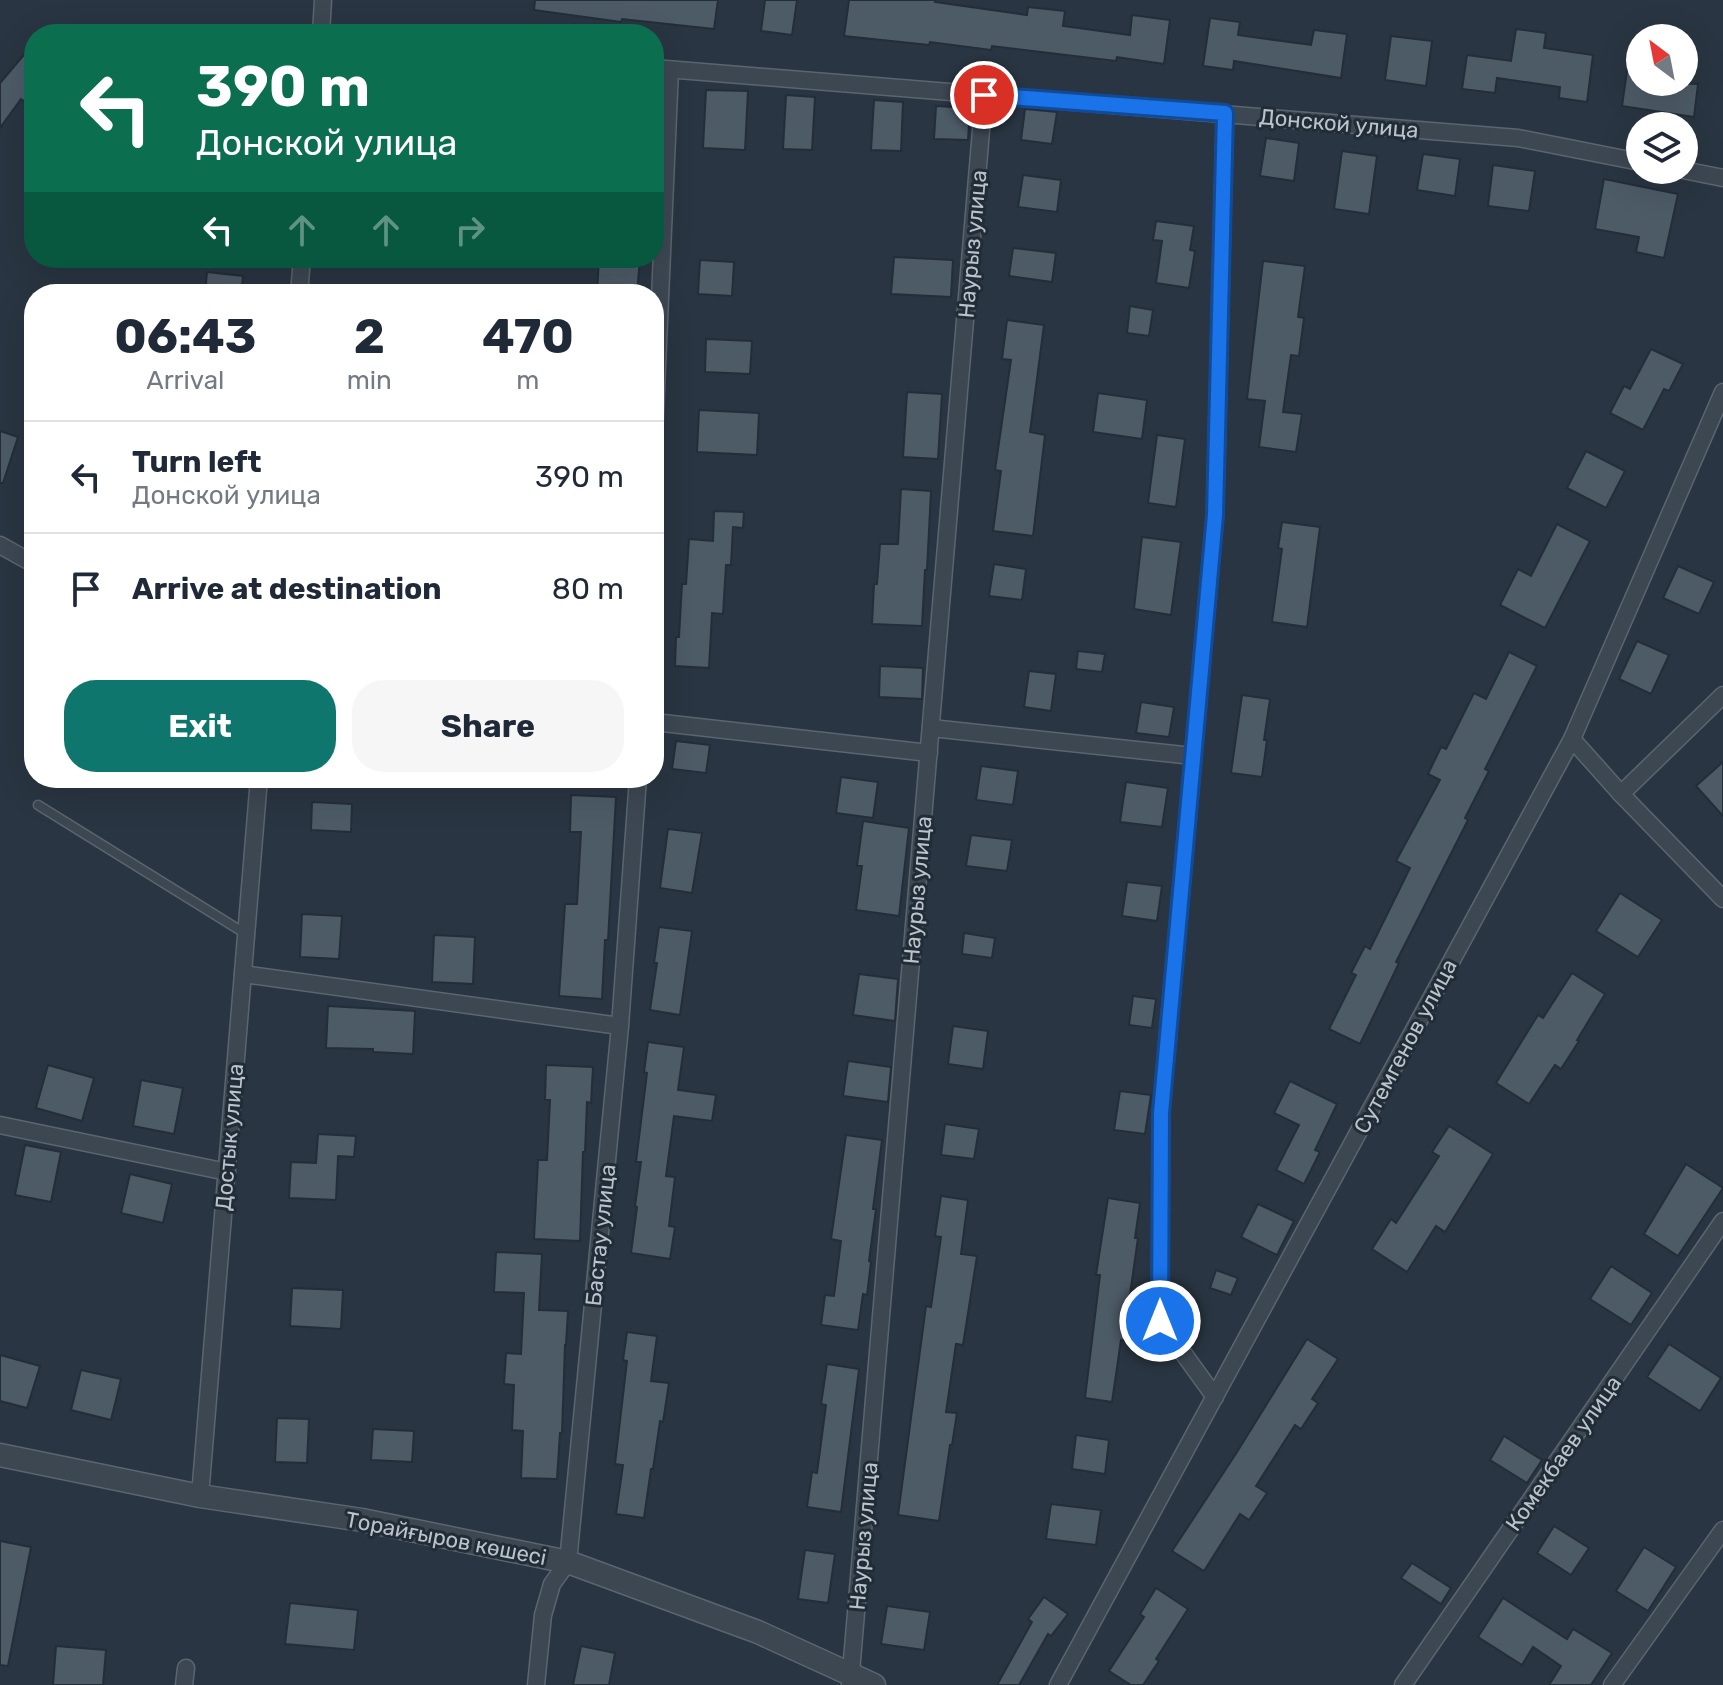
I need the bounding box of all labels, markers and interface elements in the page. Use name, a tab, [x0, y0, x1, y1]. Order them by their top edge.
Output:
north arrow	[1626, 24, 1698, 96]
map controls	[1626, 24, 1698, 184]
text: 390 m	[196, 54, 370, 120]
icon: left	[64, 56, 168, 160]
pin	[950, 61, 1018, 129]
icon: arrive	[962, 73, 1006, 117]
street label: Донской улица	[1258, 103, 1420, 144]
button: layers	[1626, 112, 1698, 184]
text: Донской улица	[196, 121, 457, 164]
street label: Наурыз улица	[953, 169, 992, 319]
icon: left	[196, 208, 240, 252]
icon: ahead	[280, 208, 324, 252]
icon: ahead	[364, 208, 408, 252]
icon: right	[448, 208, 492, 252]
text: 06:43	[114, 308, 257, 365]
text: 2	[354, 308, 385, 365]
text: 470	[482, 308, 574, 365]
text: Arrival	[146, 365, 224, 396]
text: min	[347, 365, 392, 396]
text: m	[516, 365, 539, 396]
text: Turn left	[132, 444, 262, 480]
icon: left	[64, 455, 108, 499]
text: 390 m	[535, 459, 624, 495]
text: Донской улица	[132, 480, 321, 511]
icon: arrive	[64, 567, 108, 611]
text: Arrive at destination	[132, 571, 442, 607]
text: 80 m	[552, 571, 624, 607]
button: Exit	[64, 680, 336, 772]
button: Share	[352, 680, 624, 772]
street label: Наурыз улица	[898, 815, 937, 965]
street label: Сутемгенов улица	[1348, 954, 1463, 1138]
street label: Достык улица	[210, 1062, 249, 1212]
street label: Бастау улица	[580, 1163, 621, 1307]
position arrow	[1118, 1279, 1202, 1363]
street label: Комекбаев улица	[1500, 1370, 1627, 1536]
street label: Наурыз улица	[844, 1461, 883, 1611]
street label: Торайғыров көшесі	[343, 1506, 549, 1571]

